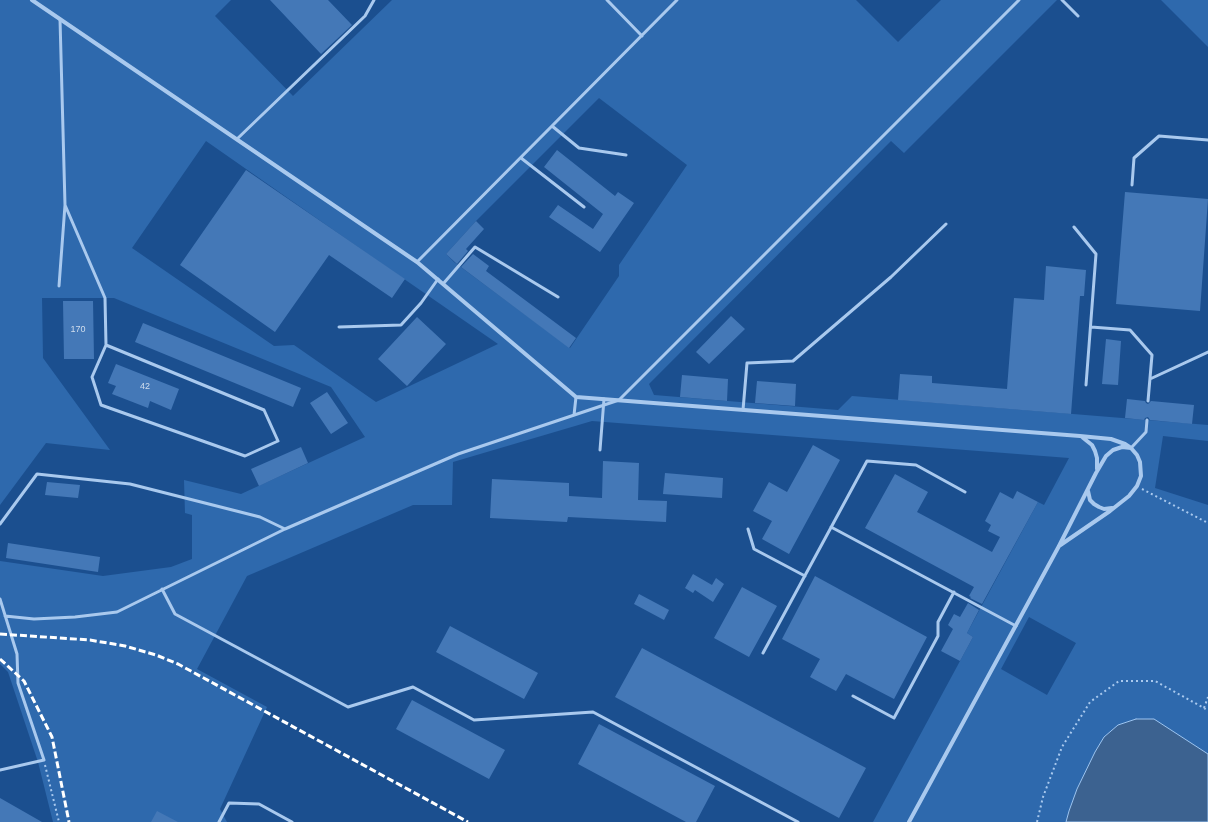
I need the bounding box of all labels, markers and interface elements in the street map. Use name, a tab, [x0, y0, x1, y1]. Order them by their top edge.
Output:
house number: 170	[70, 325, 86, 335]
house number: 42	[140, 382, 150, 392]

